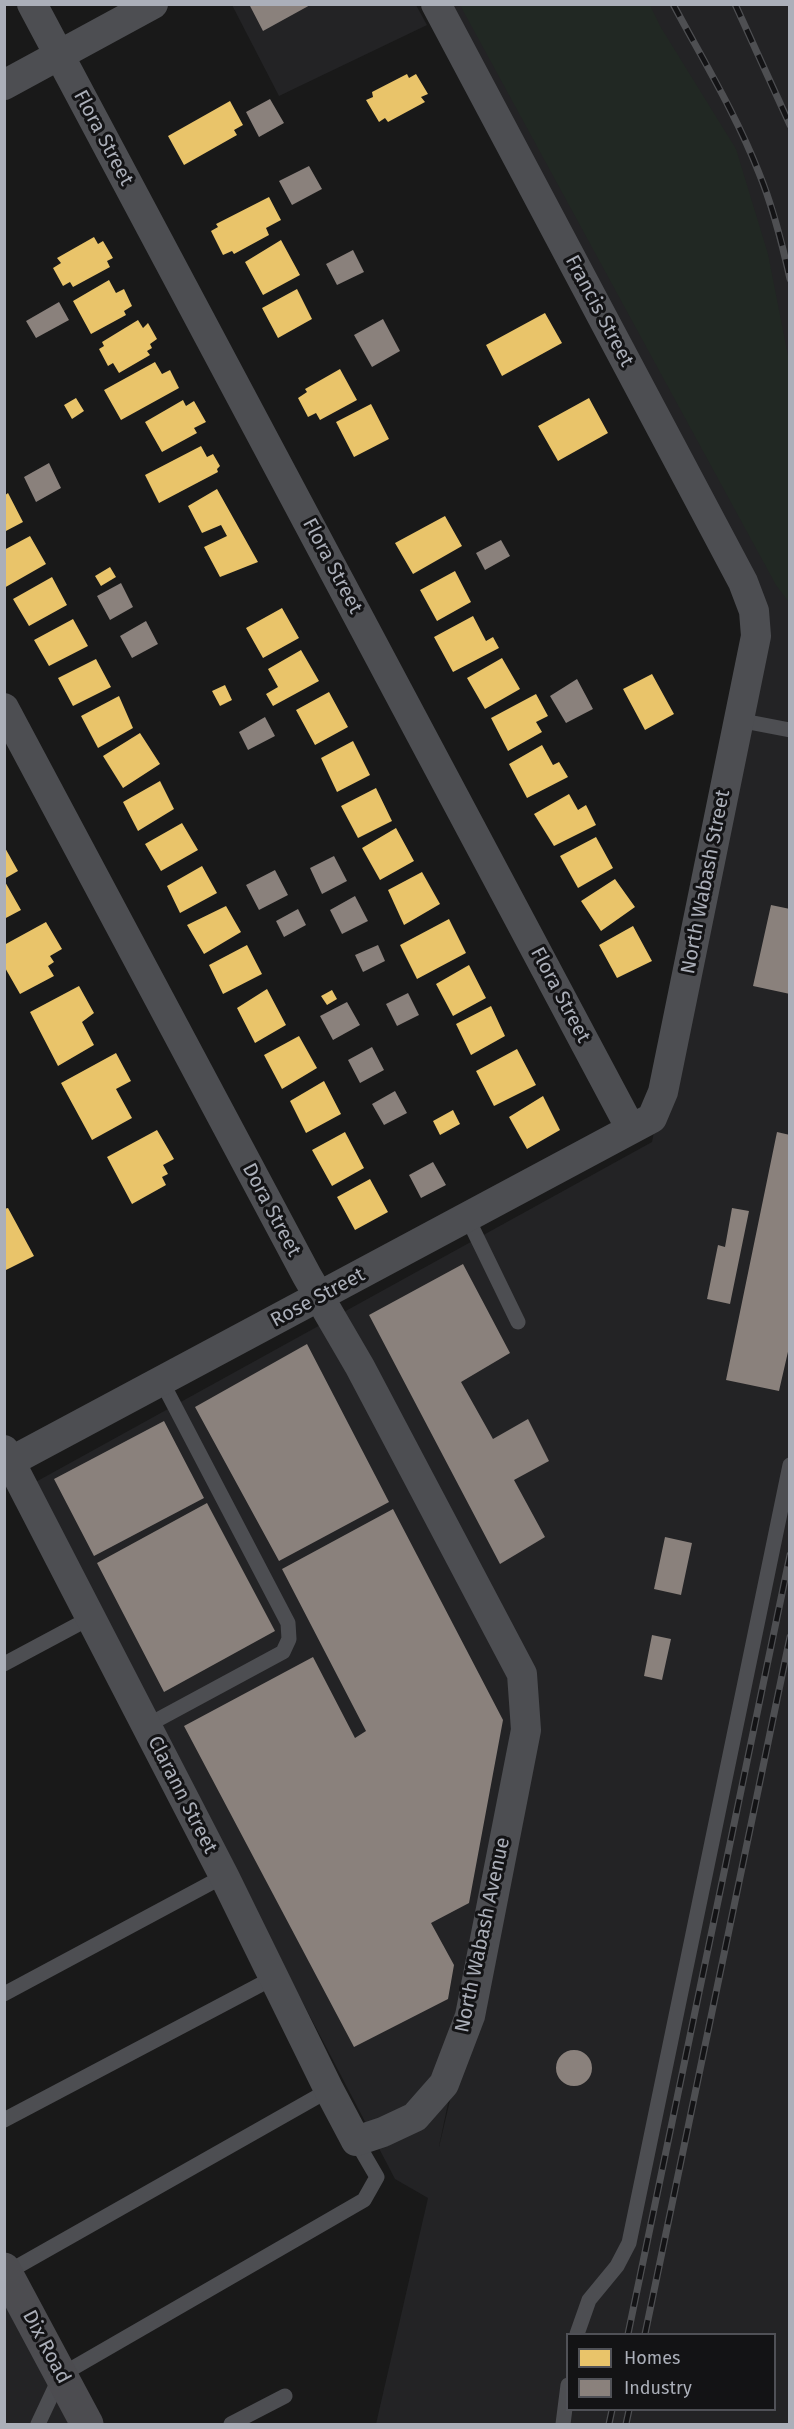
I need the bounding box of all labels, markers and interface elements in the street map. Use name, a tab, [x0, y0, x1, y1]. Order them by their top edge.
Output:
street label: Flora Street	[68, 86, 138, 190]
street label: Francis Street	[560, 251, 638, 371]
street label: Flora Street	[297, 514, 367, 618]
street label: North Wabash Street	[676, 788, 736, 976]
street label: Flora Street	[525, 943, 595, 1047]
street label: Dora Street	[236, 1159, 306, 1261]
street label: Rose Street	[267, 1263, 369, 1333]
street label: Clarann Street	[142, 1732, 222, 1858]
street label: North Wabash Avenue	[451, 1835, 515, 2035]
street label: Dix Road	[17, 2306, 75, 2388]
legend	[566, 2333, 776, 2411]
text: Homes	[624, 2347, 680, 2369]
text: Industry	[624, 2377, 692, 2399]

